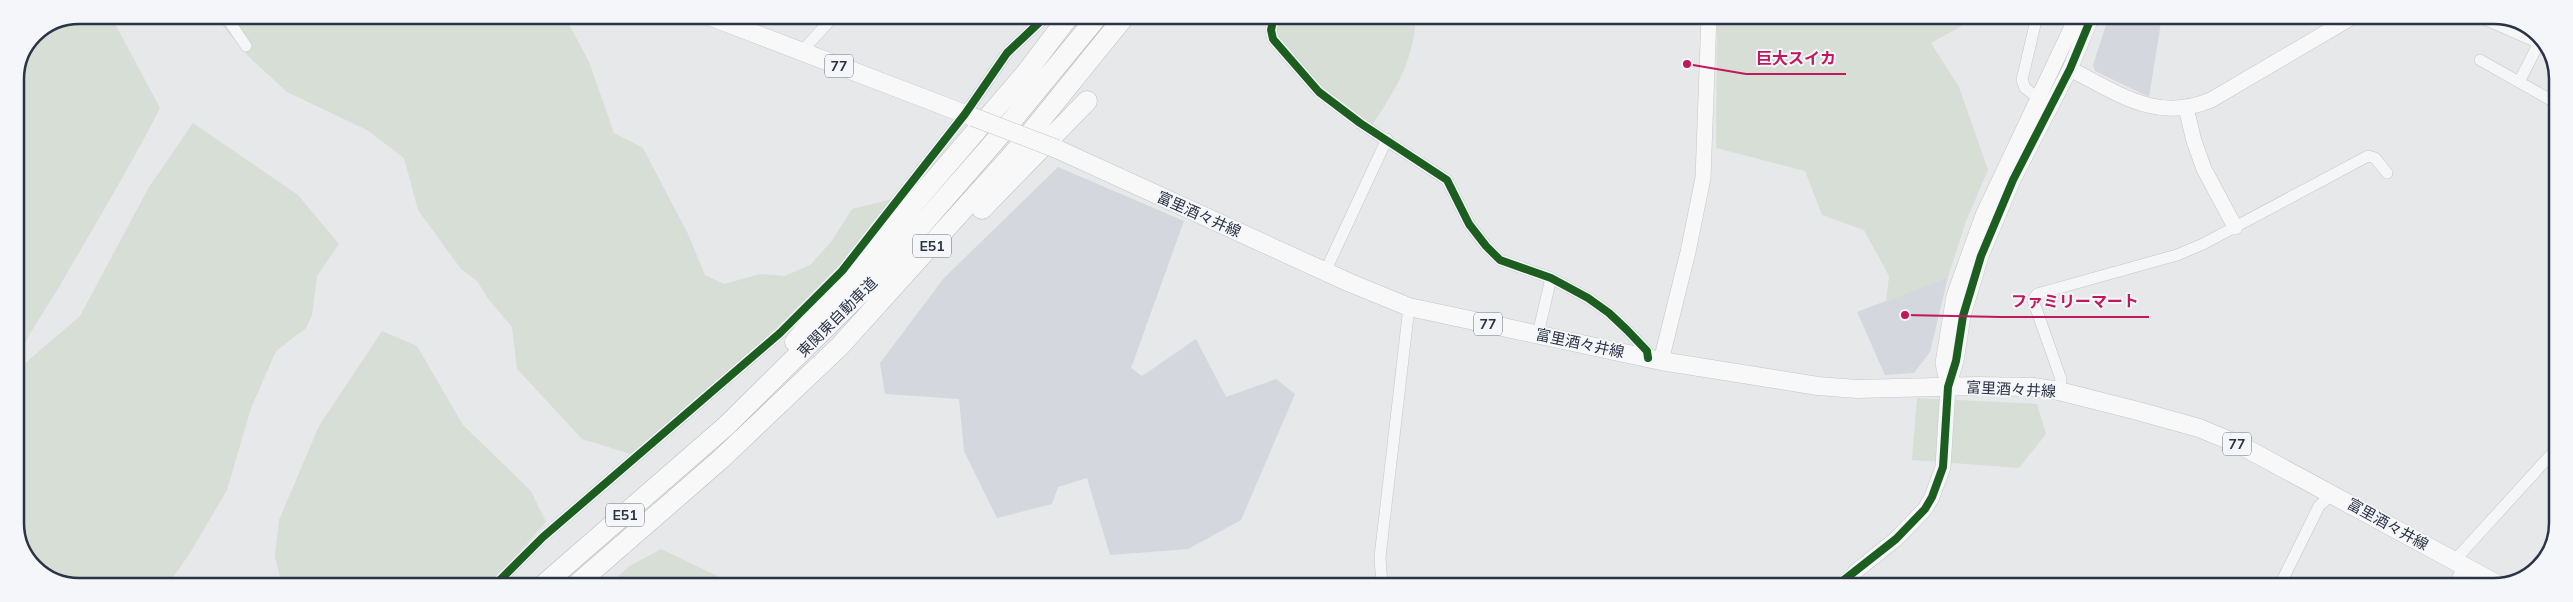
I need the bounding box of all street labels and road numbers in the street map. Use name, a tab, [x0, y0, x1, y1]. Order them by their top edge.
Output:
road number: 77	[825, 54, 853, 78]
street label: 富里酒々井線	[1154, 187, 1244, 241]
road number: E51	[913, 235, 951, 258]
street label: 東関東自動車道	[793, 273, 881, 361]
road number: 77	[1474, 312, 1502, 336]
street label: 富里酒々井線	[1534, 324, 1626, 362]
street label: 富里酒々井線	[1966, 377, 2056, 401]
road number: 77	[2223, 432, 2251, 456]
street label: 富里酒々井線	[2344, 494, 2432, 554]
road number: E51	[606, 504, 644, 526]

